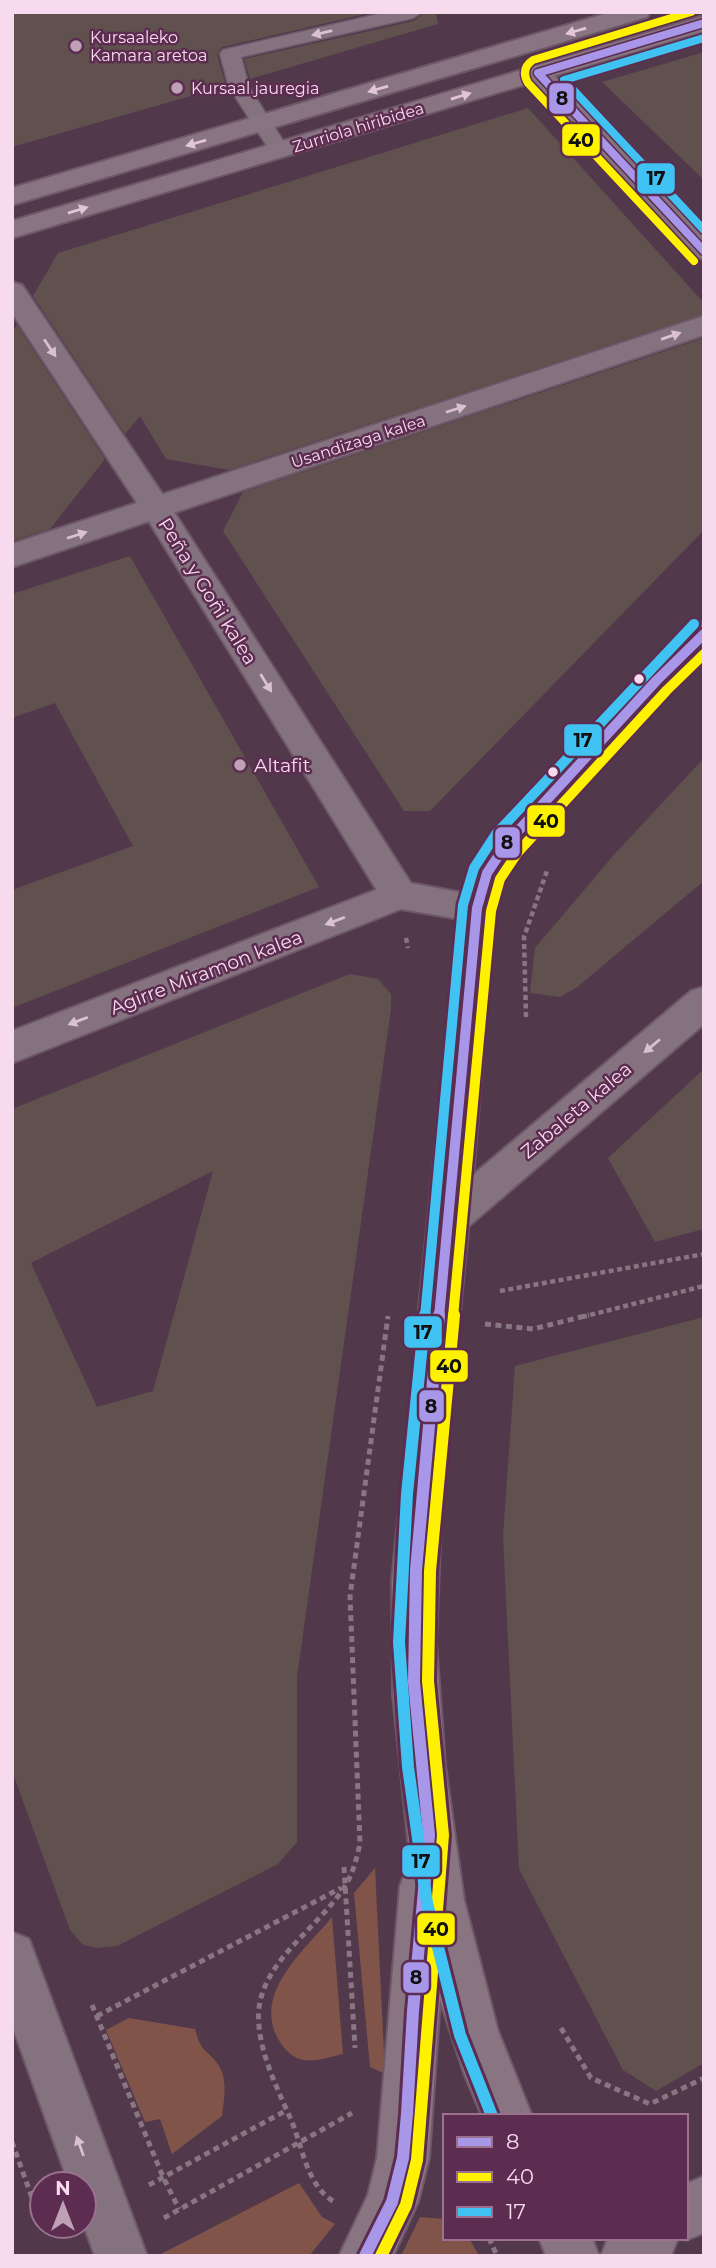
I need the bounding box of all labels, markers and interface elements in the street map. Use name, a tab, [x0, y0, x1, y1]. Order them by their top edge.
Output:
one-way arrow	[565, 26, 586, 36]
one-way arrow	[311, 27, 333, 38]
place label: Kursaaleko Kamara aretoa	[90, 28, 207, 65]
marker: Kursaaleko Kamara aretoa	[68, 38, 84, 54]
place label: Kursaal jauregia	[191, 79, 320, 98]
marker: Kursaal jauregia	[169, 80, 185, 96]
line badge: 8	[548, 82, 575, 115]
one-way arrow	[367, 84, 389, 95]
text: 8	[556, 87, 568, 110]
one-way arrow	[451, 90, 472, 100]
street label: Zurriola hiribidea	[290, 98, 426, 157]
line badge: 40	[561, 123, 601, 157]
text: 40	[568, 129, 594, 152]
one-way arrow	[185, 138, 206, 148]
line badge: 17	[636, 162, 676, 195]
text: 17	[646, 167, 666, 190]
one-way arrow	[67, 205, 88, 215]
one-way arrow	[661, 330, 682, 341]
one-way arrow	[43, 338, 56, 357]
one-way arrow	[445, 403, 466, 414]
street label: Usandizaga kalea	[289, 411, 428, 472]
street label: Peña y Goñi kalea	[153, 514, 262, 669]
one-way arrow	[67, 529, 88, 540]
unlabelled marker	[632, 672, 646, 686]
one-way arrow	[259, 674, 272, 693]
line badge: 17	[563, 723, 603, 757]
text: 17	[573, 729, 593, 752]
place label: Altafit	[254, 754, 311, 777]
marker: Altafit	[232, 757, 248, 773]
unlabelled marker	[546, 765, 560, 779]
line badge: 40	[526, 804, 566, 838]
text: 40	[533, 810, 559, 833]
line badge: 8	[494, 826, 521, 859]
text: 8	[501, 831, 513, 854]
one-way arrow	[325, 915, 346, 926]
street label: Agirre Miramon kalea	[107, 925, 306, 1020]
one-way arrow	[67, 1016, 88, 1027]
one-way arrow	[643, 1038, 660, 1053]
street label: Zabaleta kalea	[516, 1057, 636, 1163]
line badge: 17	[403, 1315, 443, 1349]
text: 17	[413, 1321, 433, 1344]
line badge: 40	[429, 1349, 469, 1383]
text: 40	[436, 1355, 462, 1378]
line badge: 8	[418, 1389, 445, 1423]
text: 8	[425, 1395, 437, 1418]
line badge: 17	[401, 1844, 441, 1878]
text: 17	[411, 1850, 431, 1873]
line badge: 40	[416, 1912, 456, 1946]
text: 40	[423, 1918, 449, 1941]
line badge: 8	[402, 1961, 430, 1994]
text: 8	[410, 1966, 422, 1989]
legend	[443, 2114, 688, 2240]
text: 8	[506, 2129, 519, 2154]
one-way arrow	[74, 2135, 85, 2156]
text: 40	[506, 2164, 534, 2189]
north arrow	[28, 2170, 98, 2240]
text: N	[55, 2177, 71, 2200]
text: 17	[506, 2199, 526, 2224]

